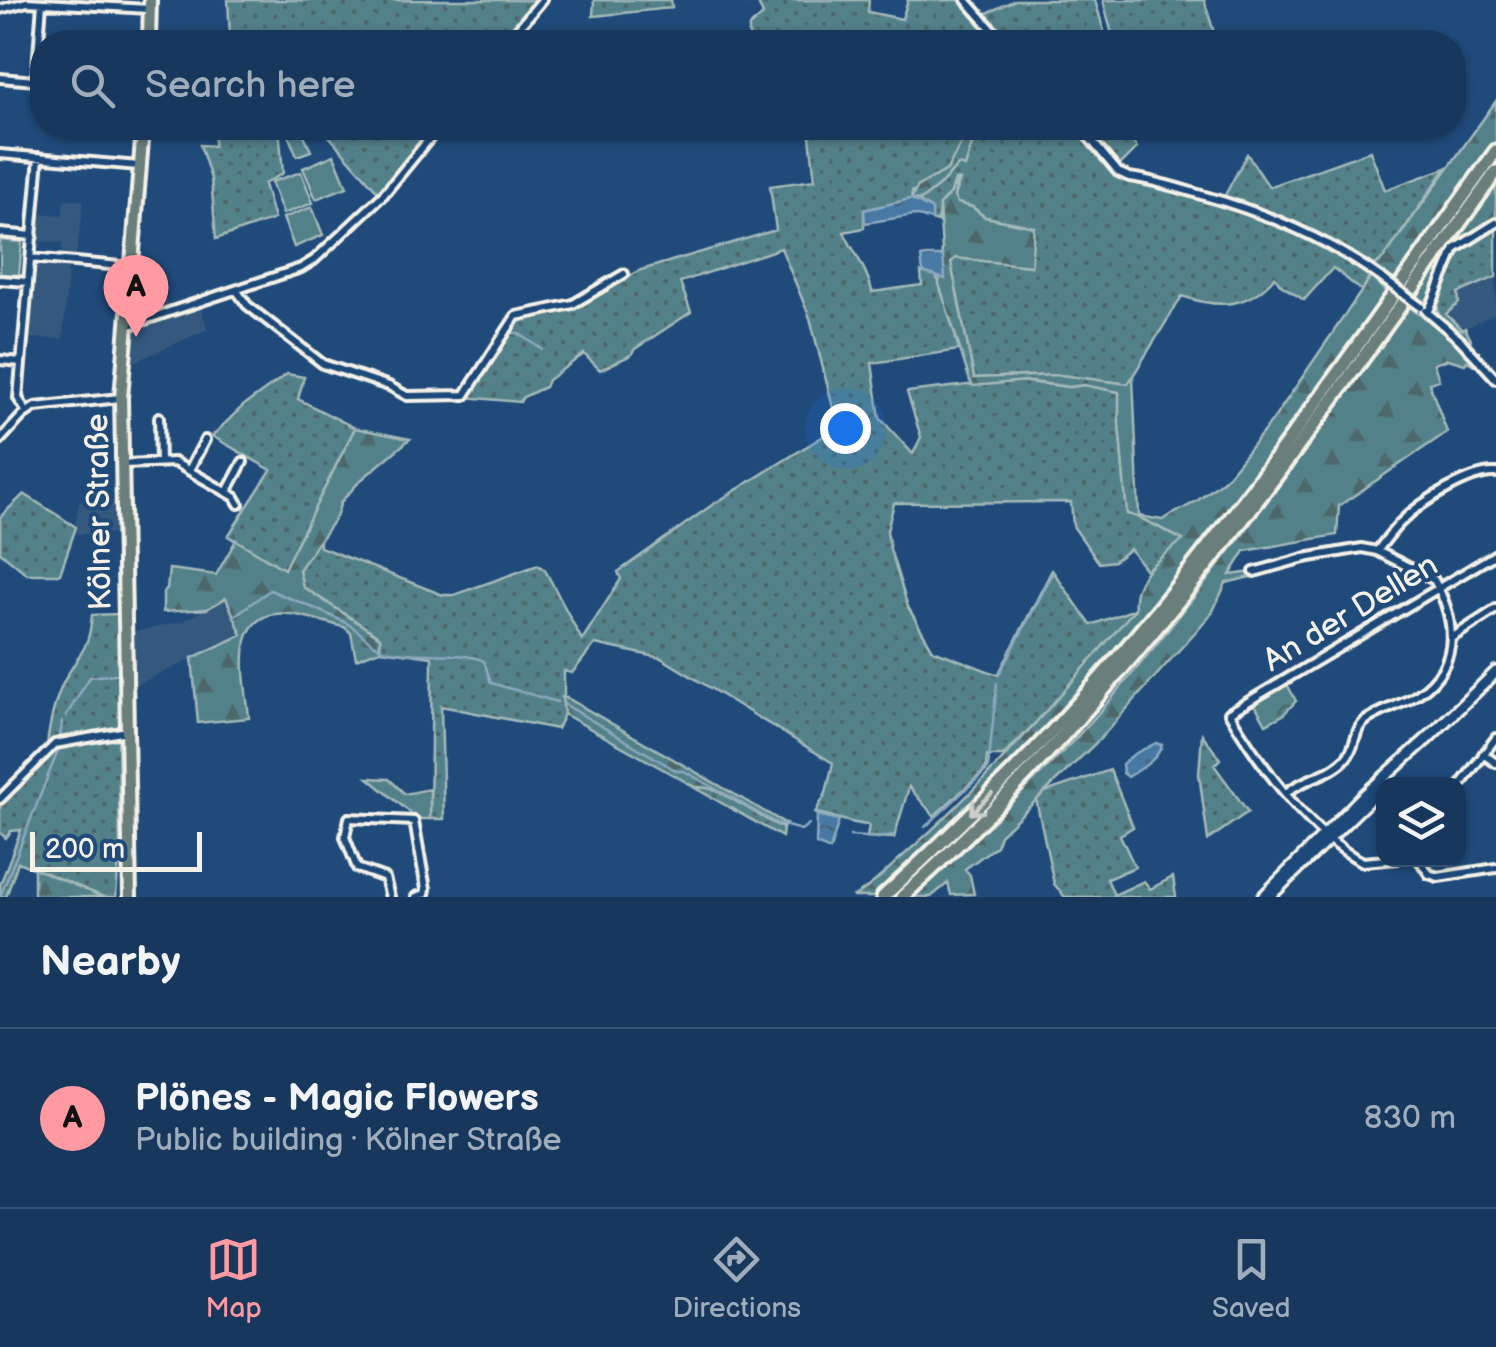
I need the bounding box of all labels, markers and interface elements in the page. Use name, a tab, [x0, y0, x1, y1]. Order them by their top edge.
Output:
search box	[30, 30, 1466, 140]
icon: search	[65, 58, 120, 113]
text: Search here	[145, 63, 356, 108]
pin: A	[104, 255, 168, 337]
your location	[820, 403, 871, 454]
street label: Kölner Straße	[78, 413, 121, 611]
street label: An der Dellen	[1256, 546, 1445, 681]
map controls	[1376, 777, 1466, 867]
button: layers	[1376, 777, 1466, 867]
one-way arrow	[970, 792, 994, 816]
scale bar	[30, 827, 202, 871]
text: 200 m	[45, 833, 125, 866]
text: Nearby	[40, 937, 180, 988]
text: Plönes - Magic Flowers	[135, 1076, 539, 1121]
text: A	[63, 1099, 82, 1138]
text: 830 m	[1364, 1099, 1456, 1138]
text: Public building · Kölner Straße	[135, 1121, 561, 1160]
tab: Map	[205, 1232, 262, 1325]
tab: Directions	[672, 1232, 801, 1325]
tab: Saved	[1212, 1232, 1291, 1325]

